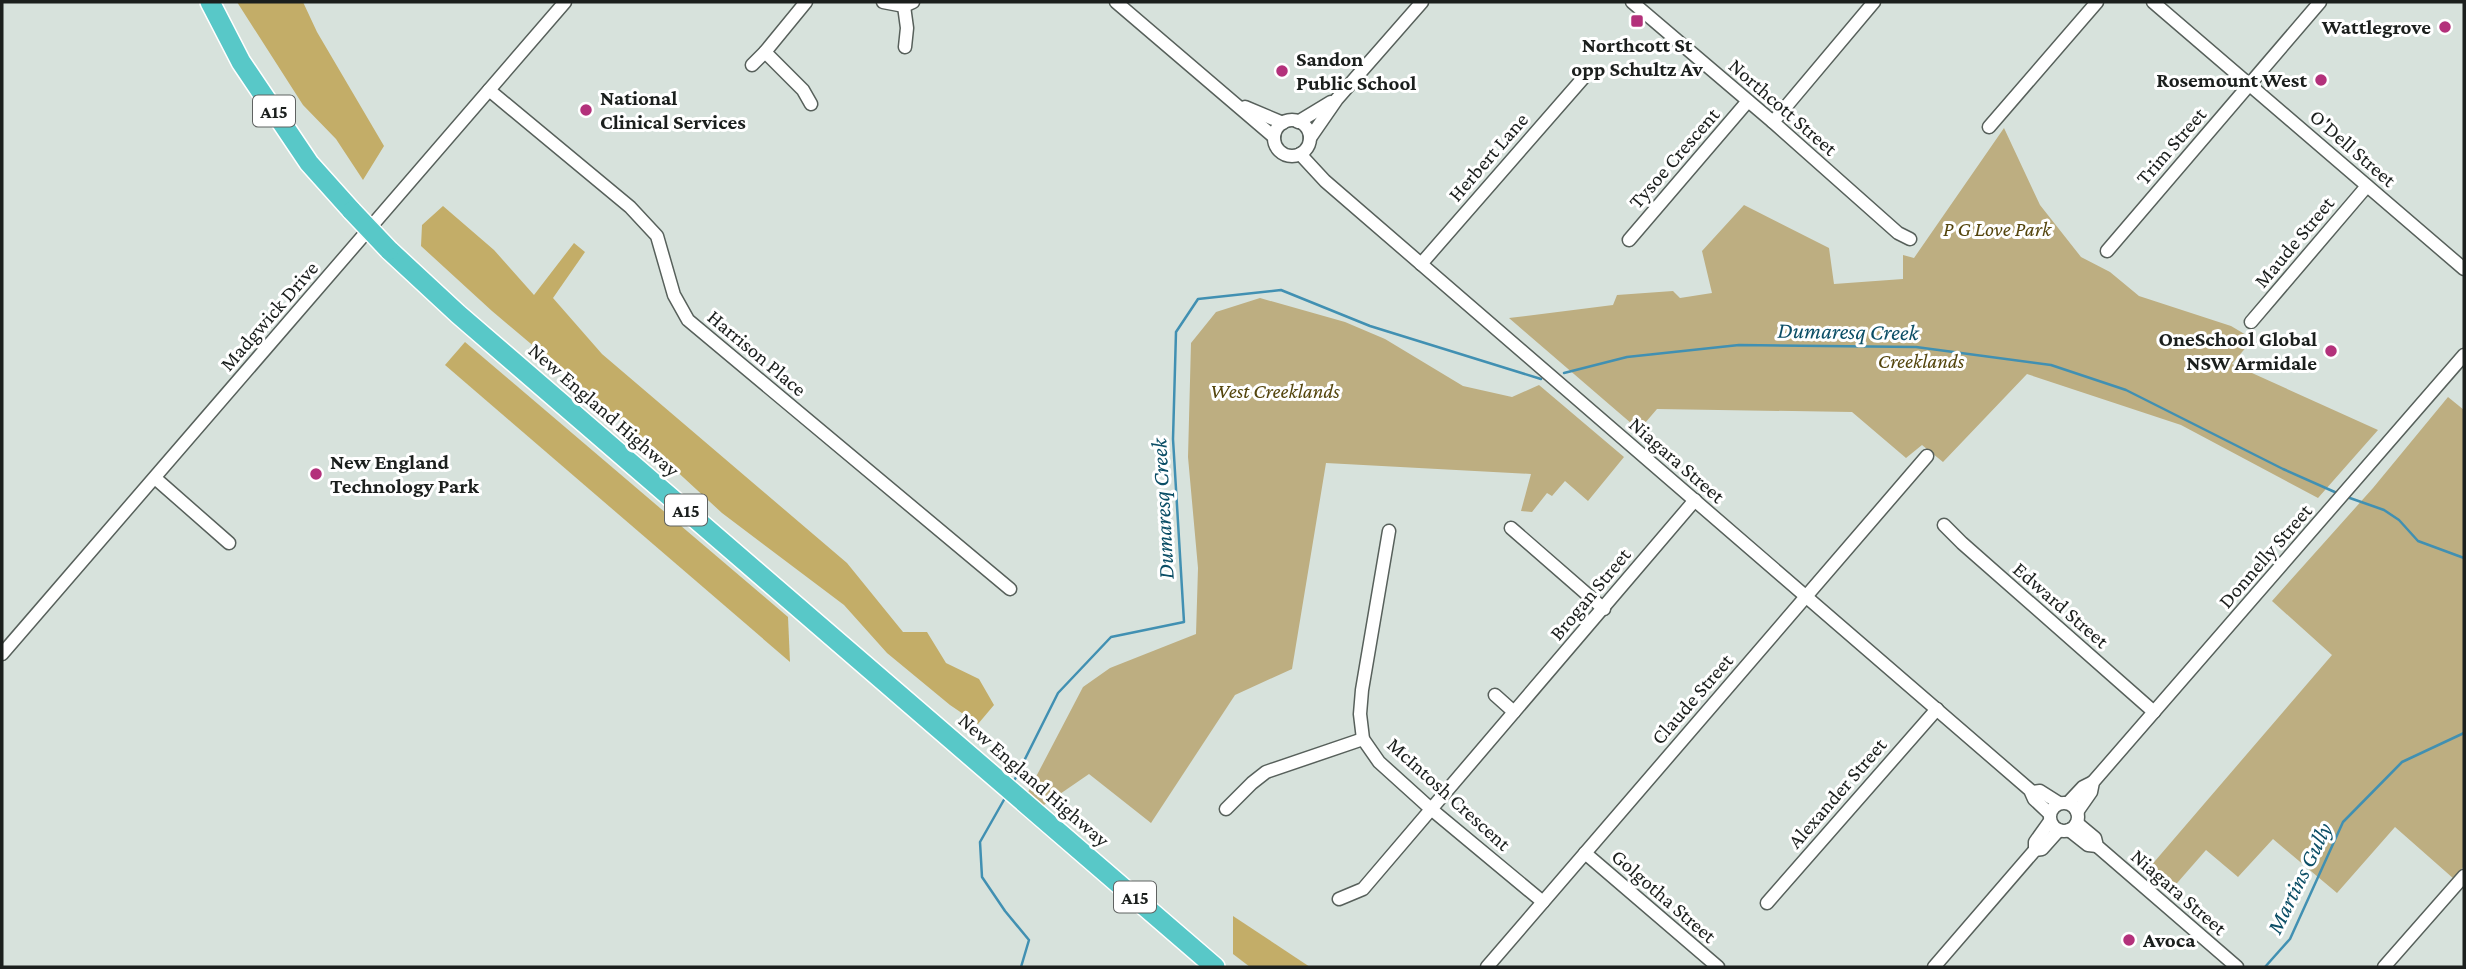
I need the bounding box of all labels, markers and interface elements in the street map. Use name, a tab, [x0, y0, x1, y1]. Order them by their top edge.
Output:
marker: Northcott St opp Schultz Av	[1629, 13, 1645, 29]
place label: Wattlegrove	[2321, 15, 2431, 39]
marker: Wattlegrove	[2437, 19, 2453, 35]
place label: Northcott St opp Schultz Av	[1571, 33, 1703, 81]
place label: Sandon Public School	[1296, 47, 1416, 95]
street label: Northcott Street	[1724, 53, 1843, 161]
marker: Sandon Public School	[1274, 63, 1290, 79]
place label: Rosemount West	[2156, 68, 2307, 92]
marker: Rosemount West	[2313, 72, 2329, 88]
place label: National Clinical Services	[600, 86, 746, 134]
road number: A15	[253, 96, 295, 127]
marker: National Clinical Services	[578, 102, 594, 118]
street label: Tysoe Crescent	[1624, 102, 1725, 213]
street label: Trim Street	[2131, 102, 2212, 189]
street label: O'Dell Street	[2305, 104, 2402, 193]
street label: Herbert Lane	[1443, 108, 1533, 206]
street label: Maude Street	[2249, 191, 2340, 293]
park label: P G Love Park	[1943, 217, 2052, 241]
street label: Madgwick Drive	[215, 256, 323, 376]
street label: Harrison Place	[703, 305, 811, 401]
water label: Dumaresq Creek	[1777, 317, 1920, 345]
place label: OneSchool Global NSW Armidale	[2158, 327, 2317, 375]
street label: New England Highway	[524, 338, 685, 482]
marker: OneSchool Global NSW Armidale	[2323, 343, 2339, 359]
park label: Creeklands	[1878, 349, 1965, 373]
park label: West Creeklands	[1210, 379, 1340, 403]
street label: Niagara Street	[1624, 412, 1730, 509]
water label: Dumaresq Creek	[1145, 437, 1179, 580]
place label: New England Technology Park	[330, 450, 480, 498]
marker: New England Technology Park	[308, 466, 324, 482]
road number: A15	[665, 495, 707, 526]
street label: Donnelly Street	[2213, 498, 2317, 613]
street label: Brogan Street	[1544, 542, 1636, 645]
street label: Edward Street	[2008, 557, 2114, 654]
street label: Claude Street	[1646, 648, 1739, 749]
street label: New England Highway	[954, 708, 1115, 852]
street label: McIntosh Crescent	[1382, 732, 1516, 856]
street label: Alexander Street	[1783, 732, 1892, 853]
water label: Martins Gully	[2260, 818, 2337, 939]
street label: Golgotha Street	[1607, 844, 1722, 949]
street label: Niagara Street	[2126, 844, 2232, 941]
road number: A15	[1114, 882, 1156, 912]
place label: Avoca	[2142, 928, 2196, 952]
marker: Avoca	[2121, 932, 2137, 948]

